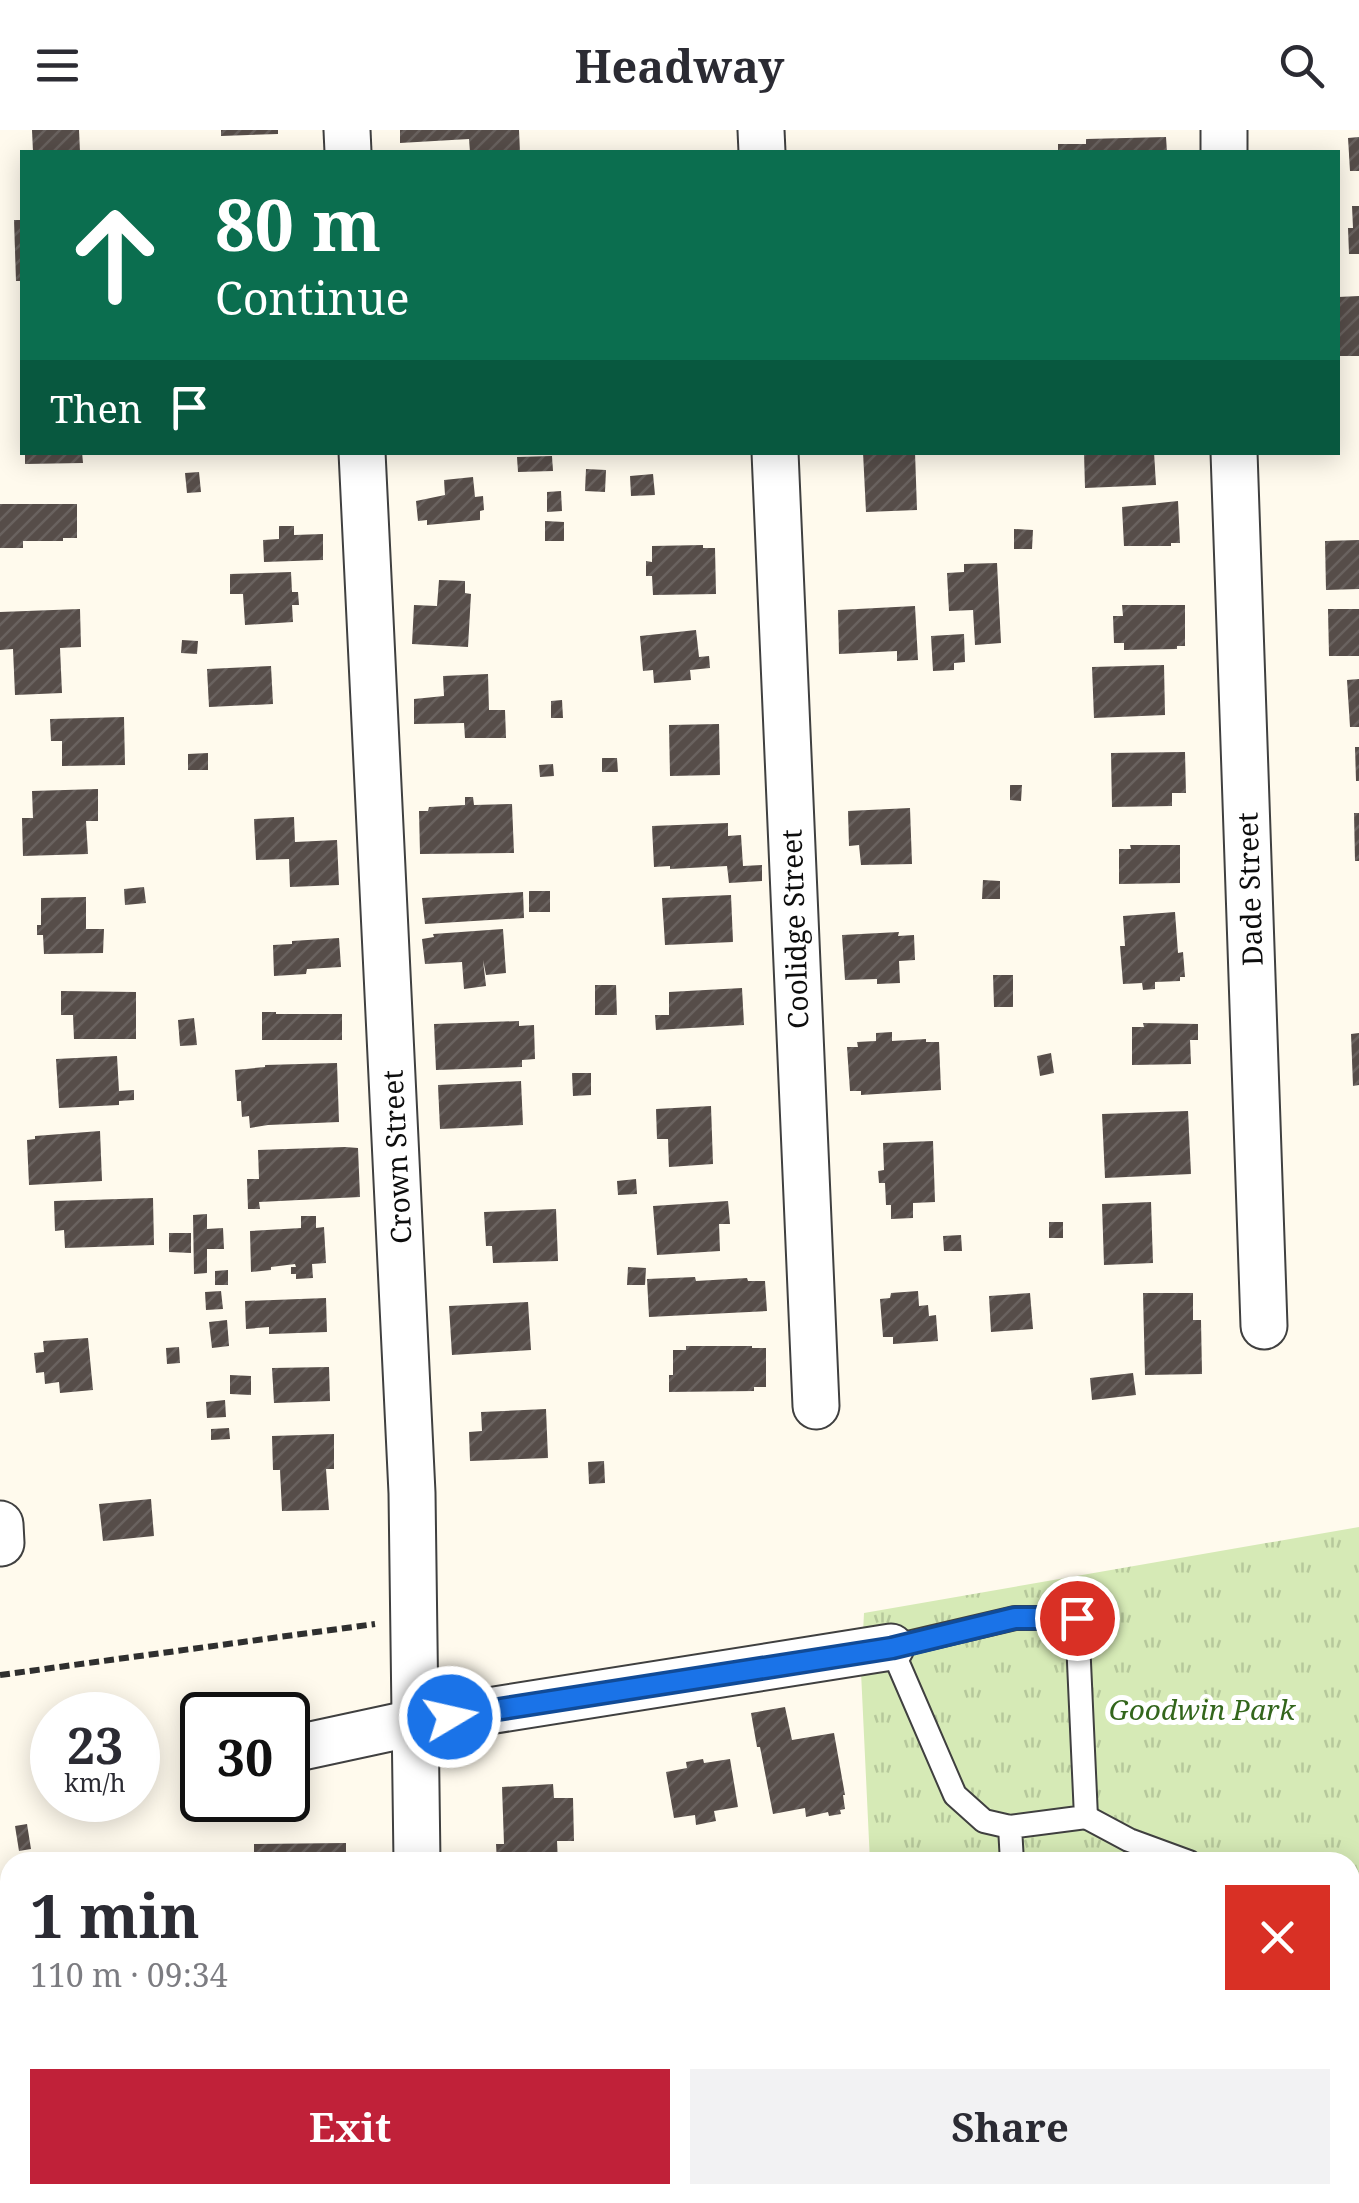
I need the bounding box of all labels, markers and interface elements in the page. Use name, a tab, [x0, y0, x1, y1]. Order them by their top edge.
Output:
text: Headway	[575, 35, 784, 96]
icon: menu	[30, 38, 85, 93]
icon: search	[1274, 38, 1329, 93]
text: 80 m	[215, 176, 381, 272]
icon: ahead	[50, 190, 180, 320]
text: Continue	[215, 267, 410, 328]
icon: arrive	[162, 380, 217, 435]
text: Then	[50, 382, 142, 434]
street label: Dade Street	[1227, 811, 1271, 966]
street label: Coolidge Street	[772, 828, 816, 1029]
street label: Crown Street	[372, 1069, 420, 1245]
pin	[1035, 1576, 1120, 1661]
icon: arrive	[1050, 1591, 1105, 1646]
position arrow	[398, 1665, 502, 1769]
park label: Goodwin Park	[1109, 1690, 1296, 1728]
speed limit sign: 30	[180, 1692, 310, 1822]
text: 23	[67, 1711, 123, 1779]
text: km/h	[64, 1765, 126, 1799]
text: 1 min	[30, 1874, 200, 1956]
button: close	[1225, 1885, 1330, 1990]
text: 110 m · 09:34	[30, 1953, 228, 1996]
button: Exit	[30, 2069, 670, 2184]
button: Share	[690, 2069, 1330, 2184]

